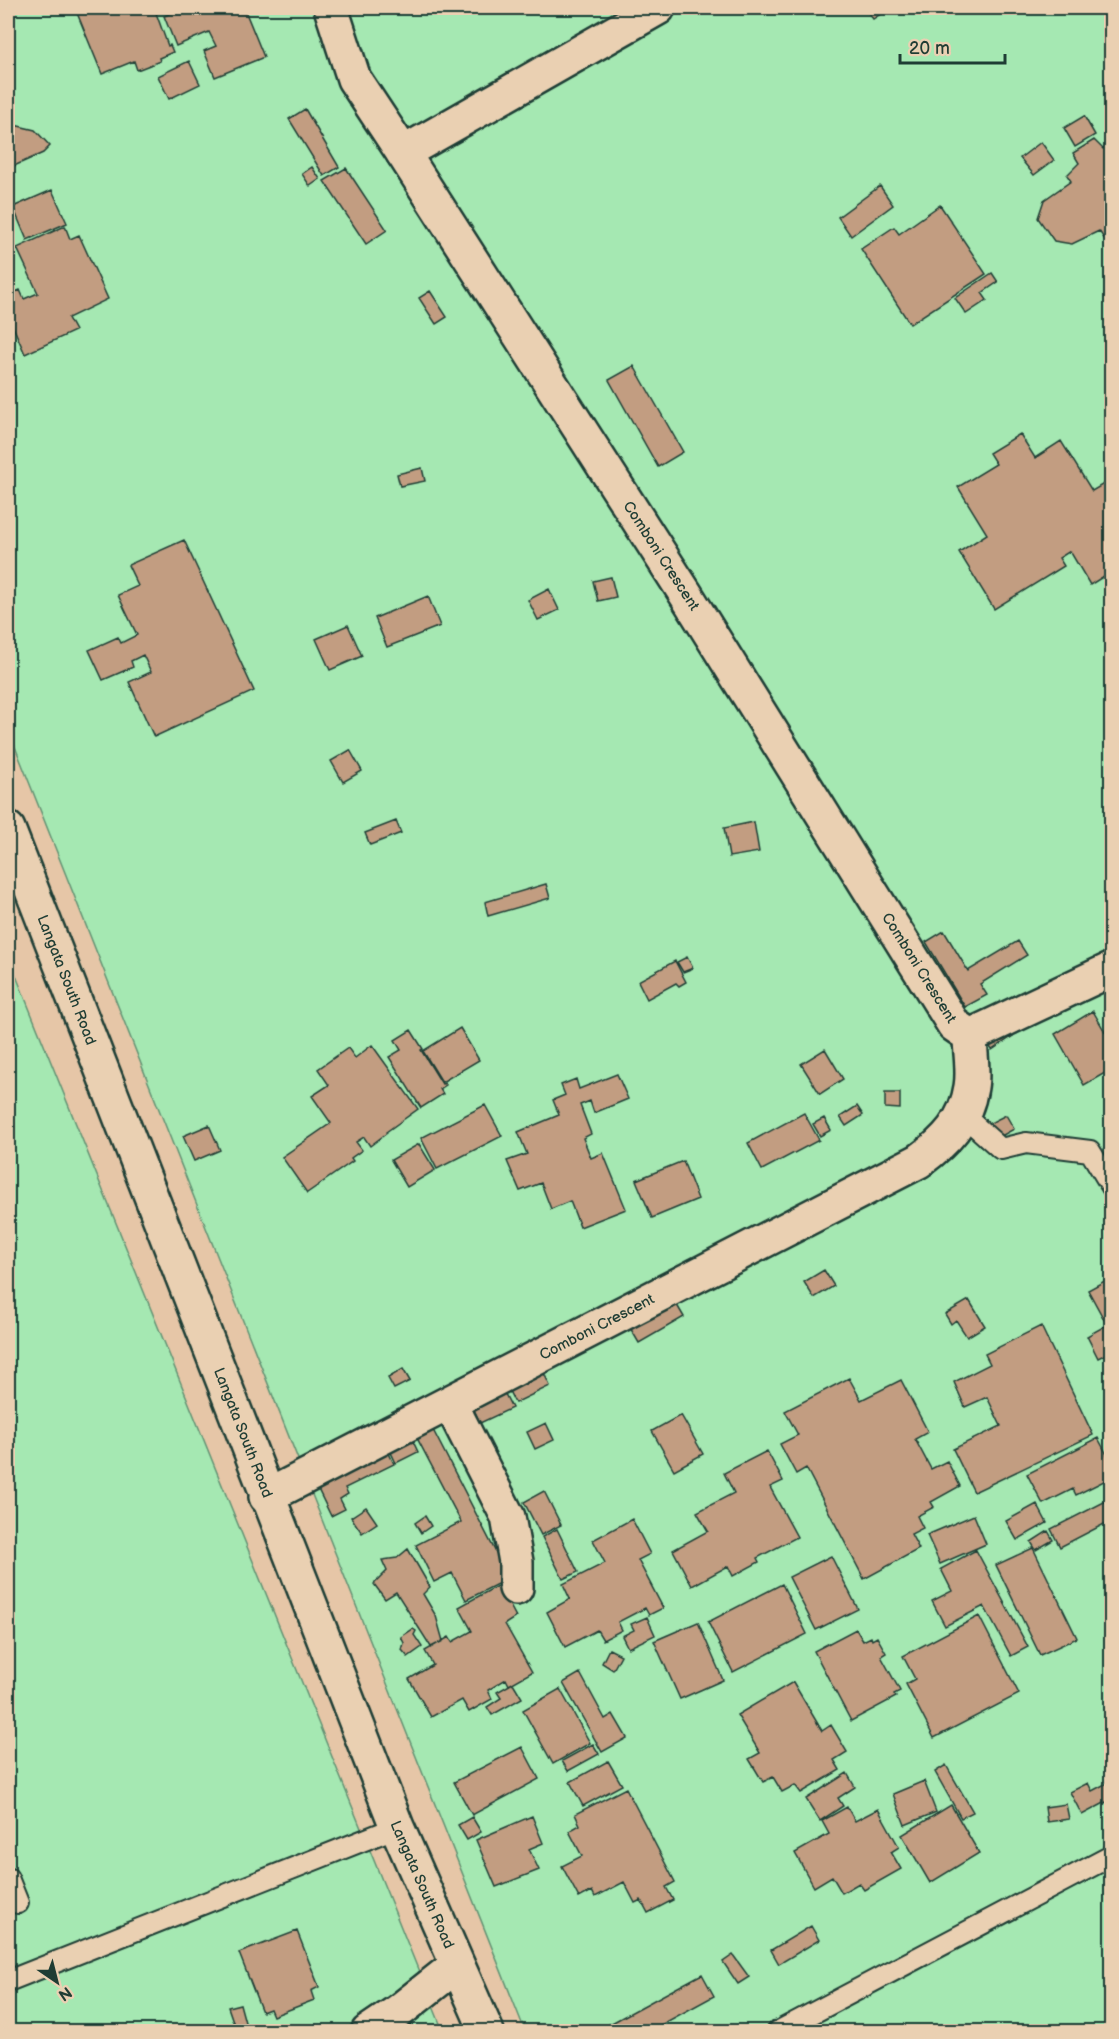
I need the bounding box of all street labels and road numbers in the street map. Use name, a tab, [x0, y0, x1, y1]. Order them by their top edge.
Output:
street label: Comboni Crescent	[619, 498, 704, 615]
street label: Comboni Crescent	[877, 909, 961, 1027]
street label: Langata South Road	[33, 912, 101, 1048]
street label: Comboni Crescent	[536, 1289, 658, 1364]
street label: Langata South Road	[209, 1365, 277, 1500]
street label: Langata South Road	[386, 1818, 459, 1951]

